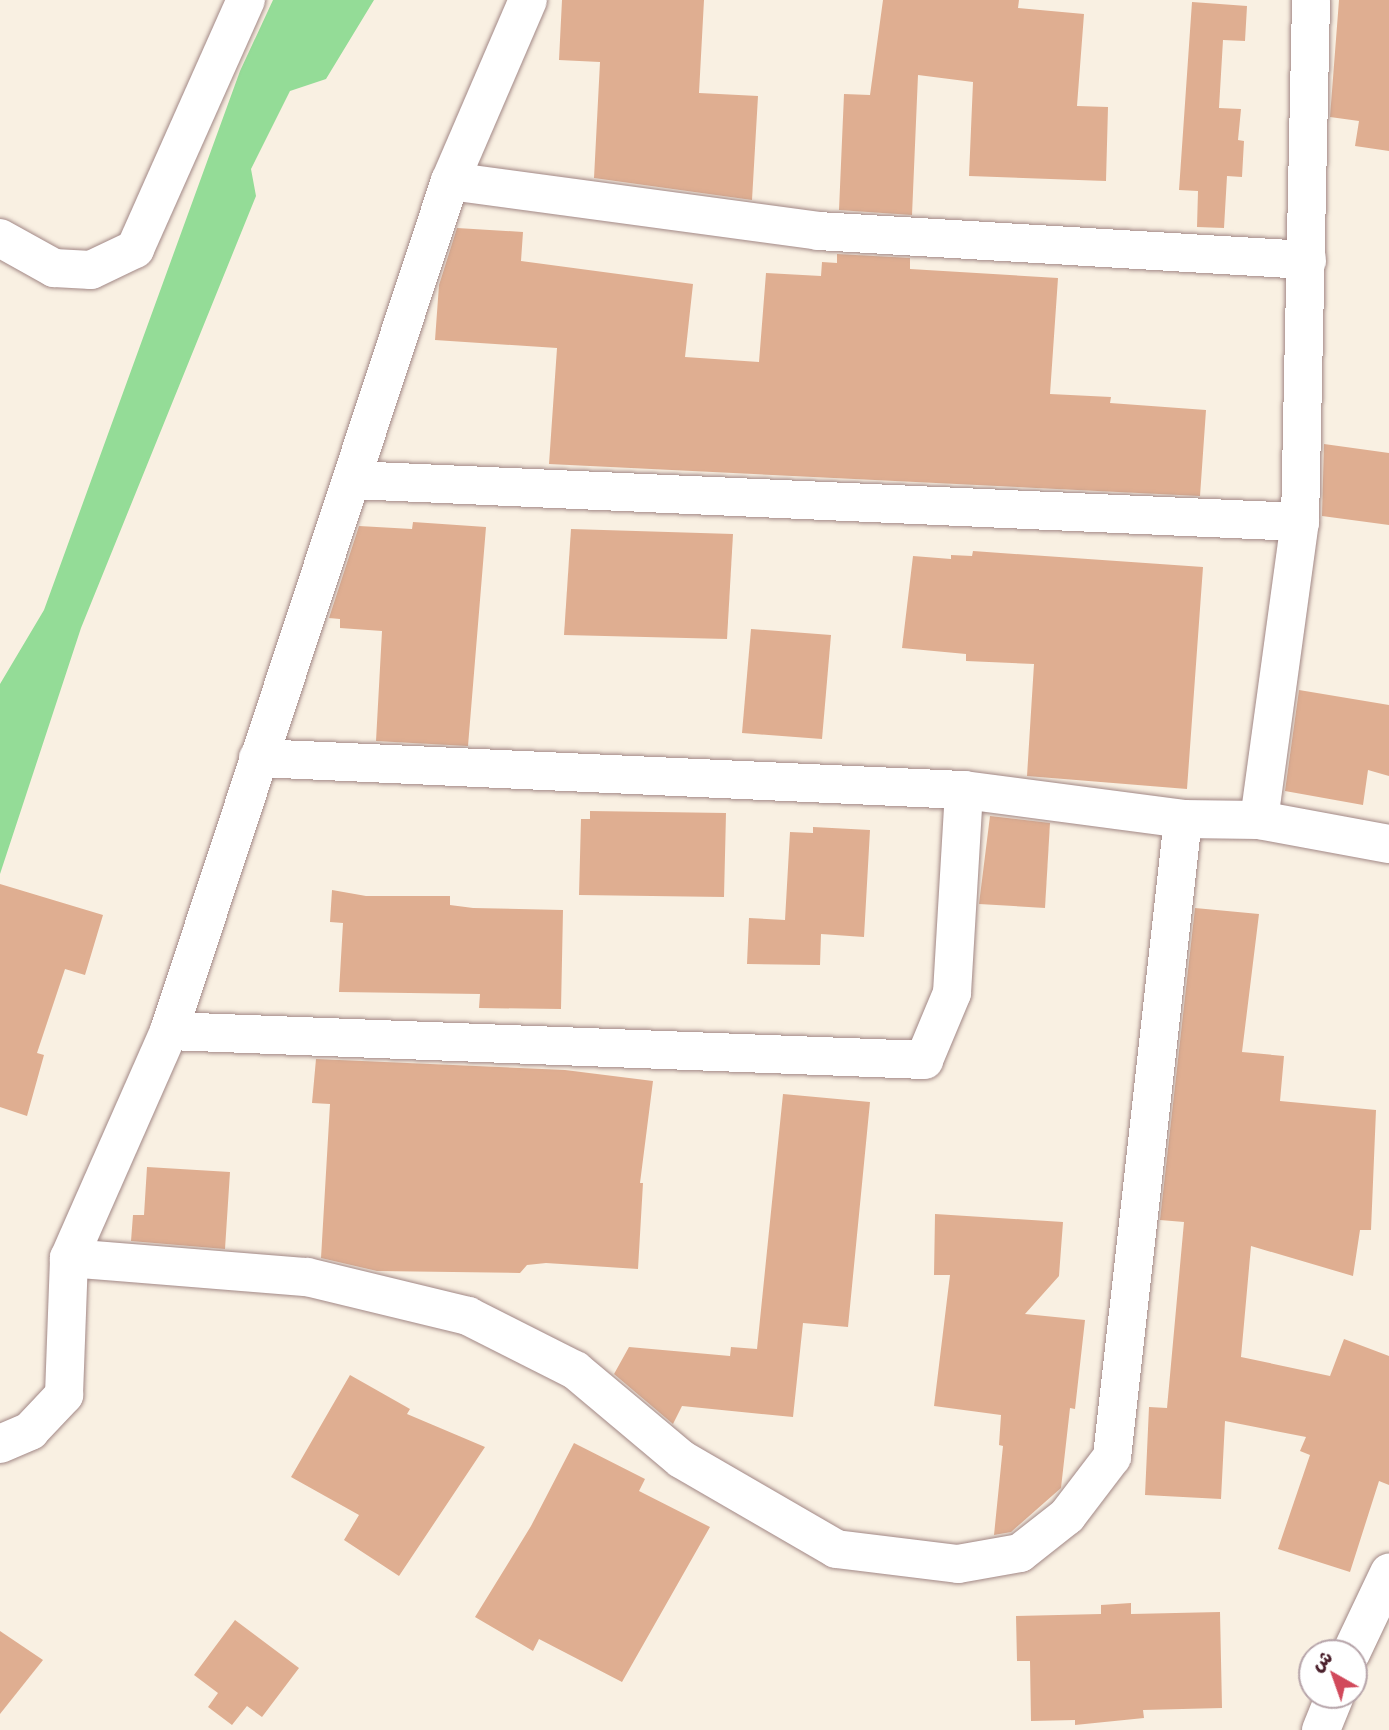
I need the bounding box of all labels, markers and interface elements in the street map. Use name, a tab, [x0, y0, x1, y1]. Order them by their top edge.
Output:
north arrow	[1298, 1639, 1368, 1709]
text: ش	[1304, 1642, 1338, 1677]

